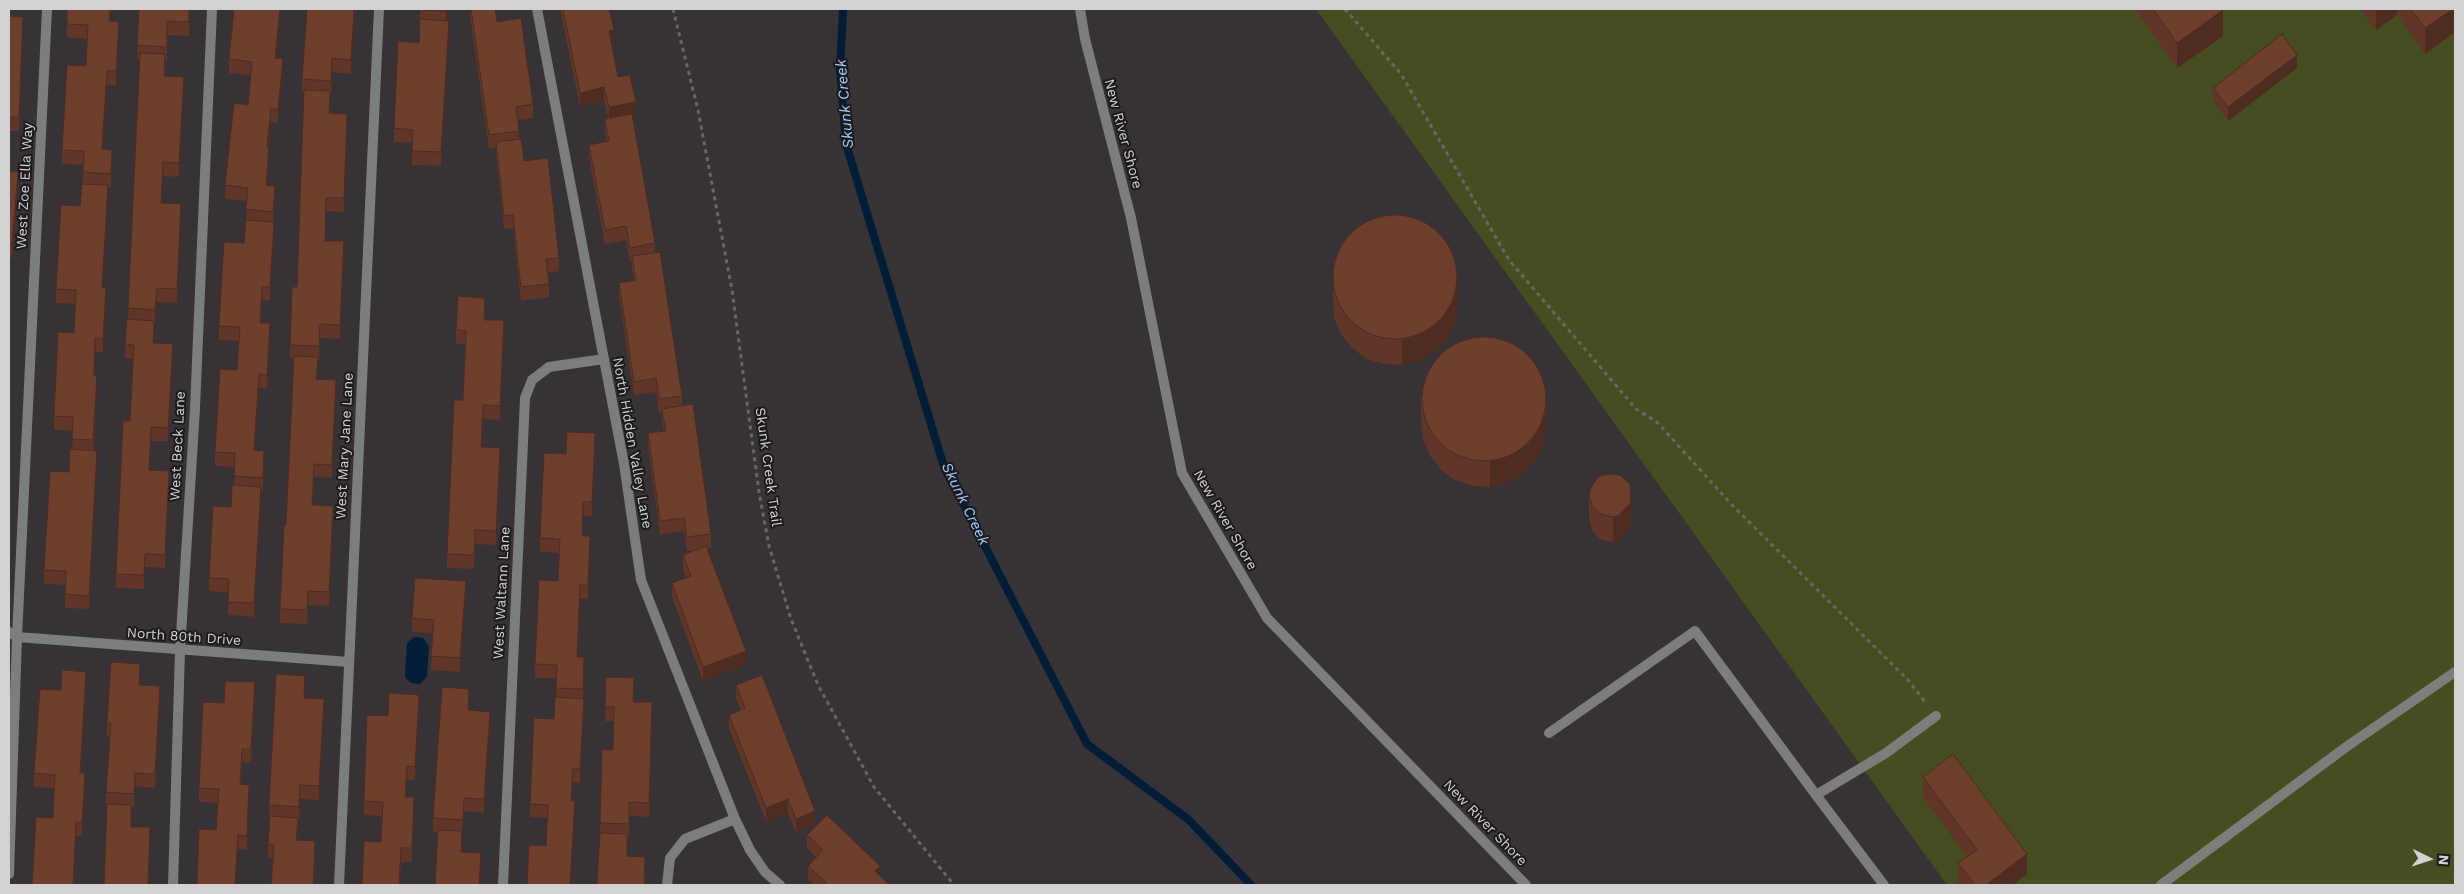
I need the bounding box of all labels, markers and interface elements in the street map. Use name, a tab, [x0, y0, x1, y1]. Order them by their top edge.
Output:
water label: Skunk Creek	[832, 58, 858, 150]
street label: New River Shore	[1100, 77, 1146, 191]
street label: West Zoe Ella Way	[13, 122, 37, 250]
street label: North Hidden Valley Lane	[609, 356, 655, 530]
street label: West Mary Jane Lane	[333, 372, 357, 520]
street label: West Beck Lane	[167, 391, 189, 501]
street label: Skunk Creek Trail	[751, 407, 785, 527]
water label: Skunk Creek	[937, 460, 993, 548]
street label: New River Shore	[1189, 467, 1261, 573]
street label: West Waltann Lane	[490, 526, 514, 660]
street label: North 80th Drive	[126, 625, 242, 649]
street label: New River Shore	[1440, 777, 1530, 869]
north arrow	[2404, 834, 2454, 884]
text: N	[2436, 854, 2452, 866]

